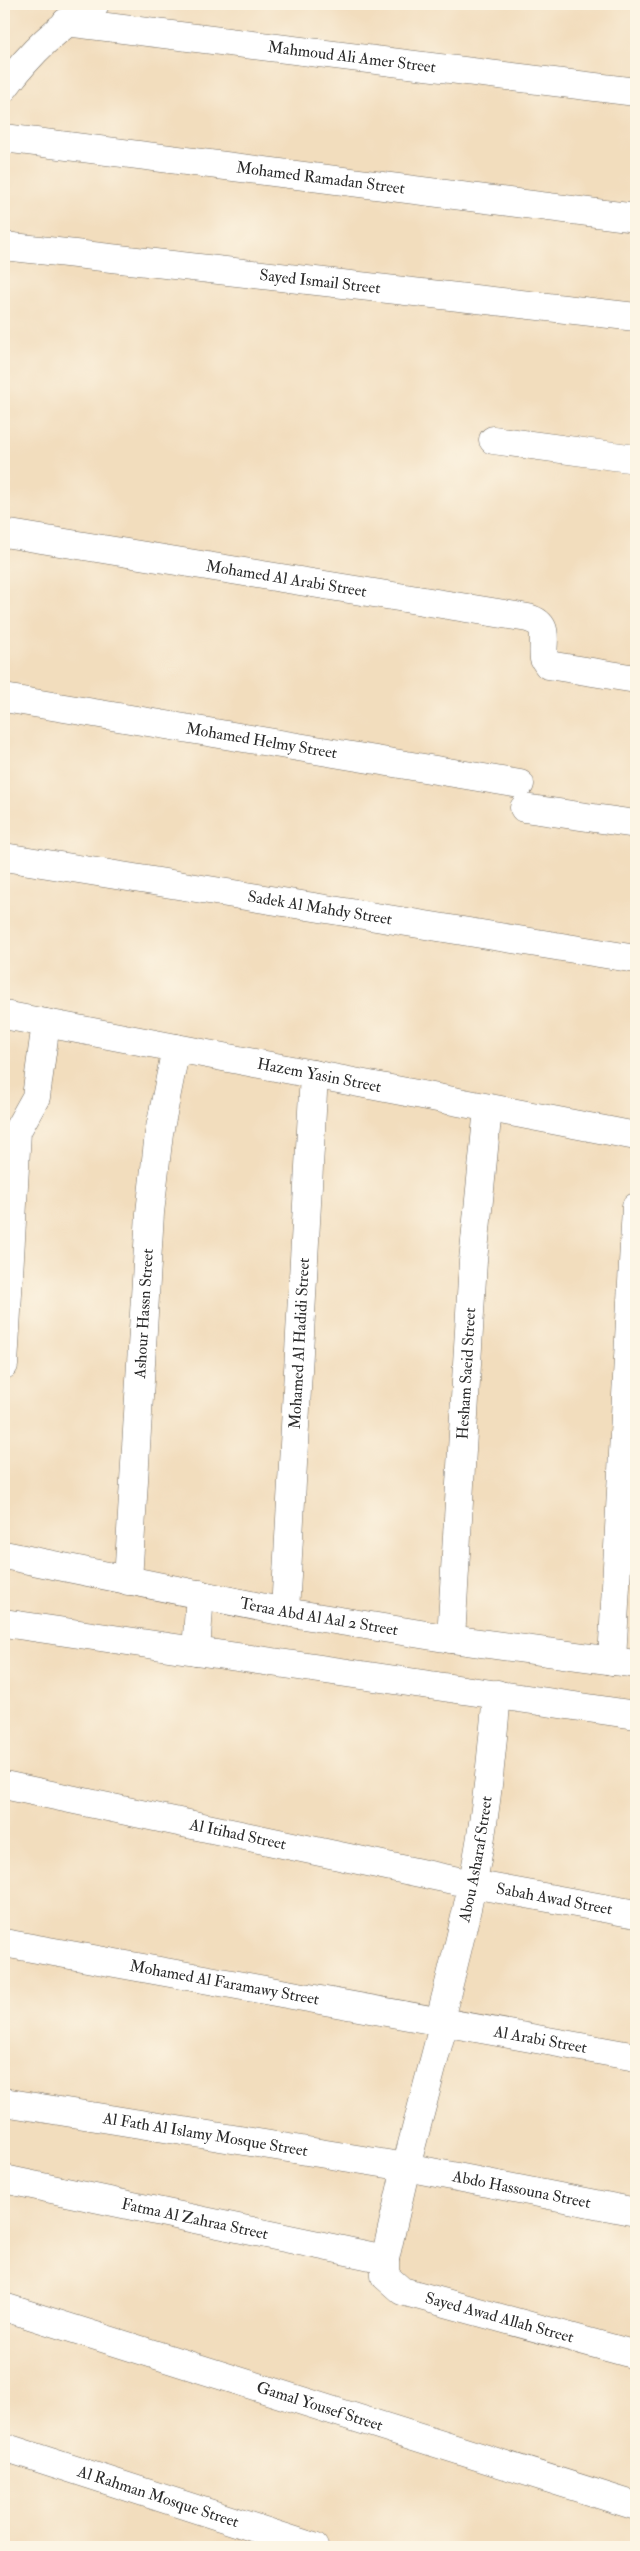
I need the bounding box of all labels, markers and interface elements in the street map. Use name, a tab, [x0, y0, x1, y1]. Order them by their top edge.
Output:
street label: Mahmoud Ali Amer Street	[267, 37, 437, 77]
street label: Mohamed Ramadan Street	[235, 157, 406, 199]
street label: Sayed Ismail Street	[259, 265, 381, 298]
street label: Mohamed Al Arabi Street	[205, 556, 368, 602]
street label: Mohamed Helmy Street	[184, 718, 339, 763]
street label: Sadek Al Mahdy Street	[246, 886, 394, 929]
street label: Hazem Yasin Street	[256, 1054, 383, 1097]
street label: Ashour Hassn Street	[130, 1248, 158, 1380]
street label: Mohamed Al Hadidi Street	[285, 1257, 314, 1430]
street label: Hesham Saeid Street	[453, 1307, 480, 1440]
street label: Teraa Abd Al Aal 2 Street	[238, 1593, 400, 1640]
street label: Abou Asharaf Street	[454, 1795, 497, 1925]
street label: Al Itihad Street	[187, 1814, 288, 1854]
street label: Sabah Awad Street	[495, 1879, 614, 1919]
street label: Mohamed Al Faramawy Street	[128, 1956, 321, 2010]
street label: Al Arabi Street	[491, 2021, 589, 2058]
street label: Al Fath Al Islamy Mosque Street	[100, 2108, 309, 2161]
street label: Abdo Hassouna Street	[450, 2166, 592, 2213]
street label: Fatma Al Zahraa Street	[120, 2194, 270, 2244]
street label: Sayed Awad Allah Street	[423, 2288, 576, 2347]
street label: Gamal Yousef Street	[254, 2377, 385, 2436]
street label: Al Rahman Mosque Street	[74, 2461, 241, 2532]

